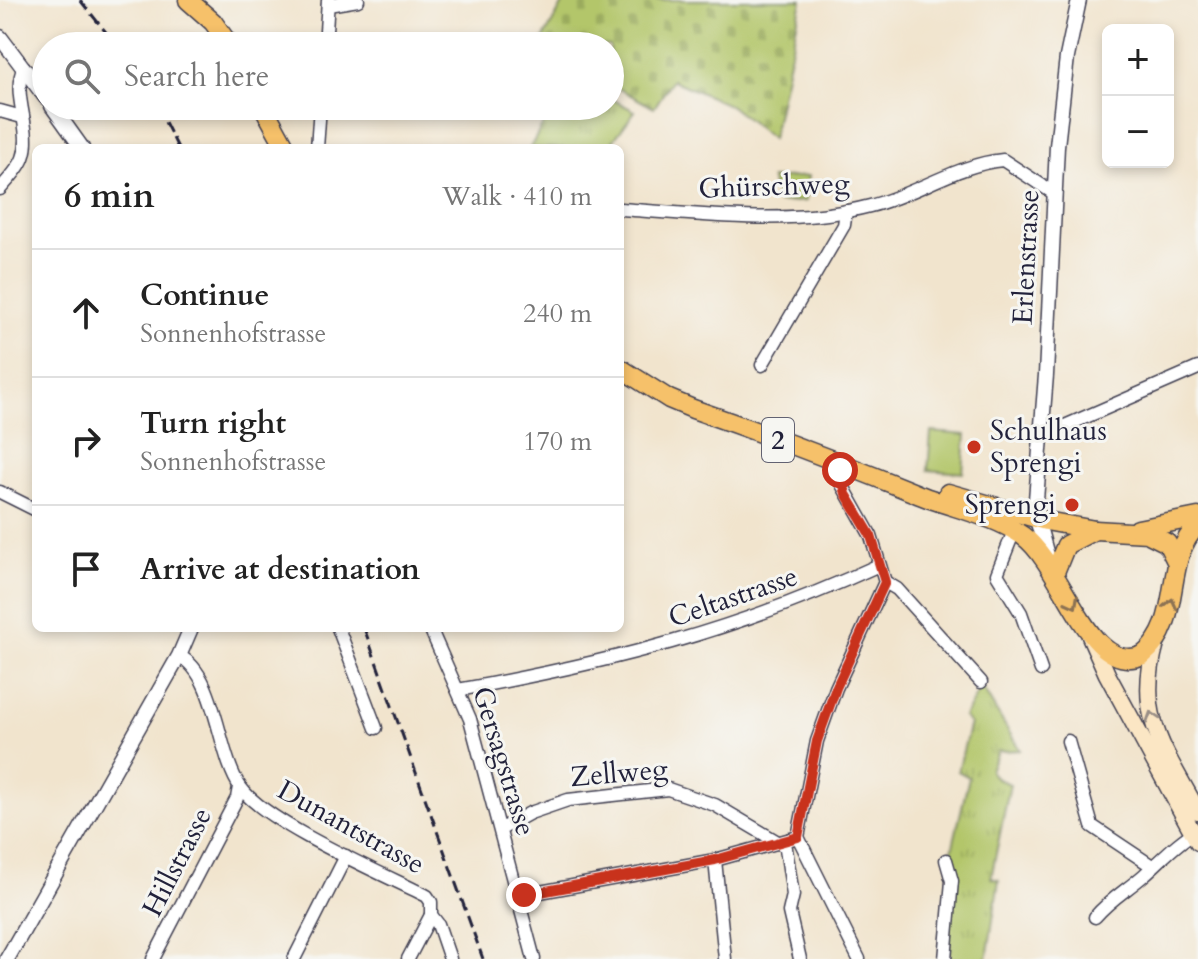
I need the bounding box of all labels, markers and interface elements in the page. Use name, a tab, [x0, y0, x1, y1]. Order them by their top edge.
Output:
map controls	[1102, 24, 1174, 168]
button: +	[1102, 24, 1174, 96]
search box	[32, 32, 624, 120]
icon: search	[60, 54, 104, 98]
text: Search here	[124, 56, 269, 97]
button: −	[1102, 96, 1174, 168]
street label: Ghürschweg	[698, 164, 851, 208]
text: 6 min	[64, 173, 155, 219]
text: Walk · 410 m	[442, 179, 592, 214]
street label: Erlenstrasse	[1003, 188, 1049, 326]
text: Continue	[140, 275, 269, 316]
icon: ahead	[64, 291, 108, 335]
text: 240 m	[523, 296, 592, 331]
text: Sonnenhofstrasse	[140, 316, 326, 351]
text: Turn right	[140, 403, 286, 444]
place label: Schulhaus Sprengi	[990, 412, 1107, 482]
road number: 2	[762, 418, 794, 462]
icon: right	[64, 419, 108, 463]
text: 170 m	[523, 424, 592, 459]
marker: Schulhaus Sprengi	[965, 438, 983, 456]
text: Sonnenhofstrasse	[140, 444, 326, 479]
route start	[822, 452, 858, 488]
place label: Sprengi	[965, 486, 1056, 524]
marker: Sprengi	[1063, 496, 1081, 514]
icon: arrive	[64, 547, 108, 591]
text: Arrive at destination	[140, 549, 420, 590]
street label: Celtastrasse	[663, 557, 803, 637]
one-way arrow	[1064, 595, 1079, 610]
one-way arrow	[1161, 598, 1178, 612]
street label: Gersagstrasse	[463, 682, 545, 840]
one-way arrow	[1145, 711, 1161, 725]
street label: Zellweg	[569, 750, 670, 796]
street label: Dunantstrasse	[271, 771, 431, 883]
street label: Hillstrasse	[133, 801, 221, 923]
route end	[506, 877, 542, 913]

